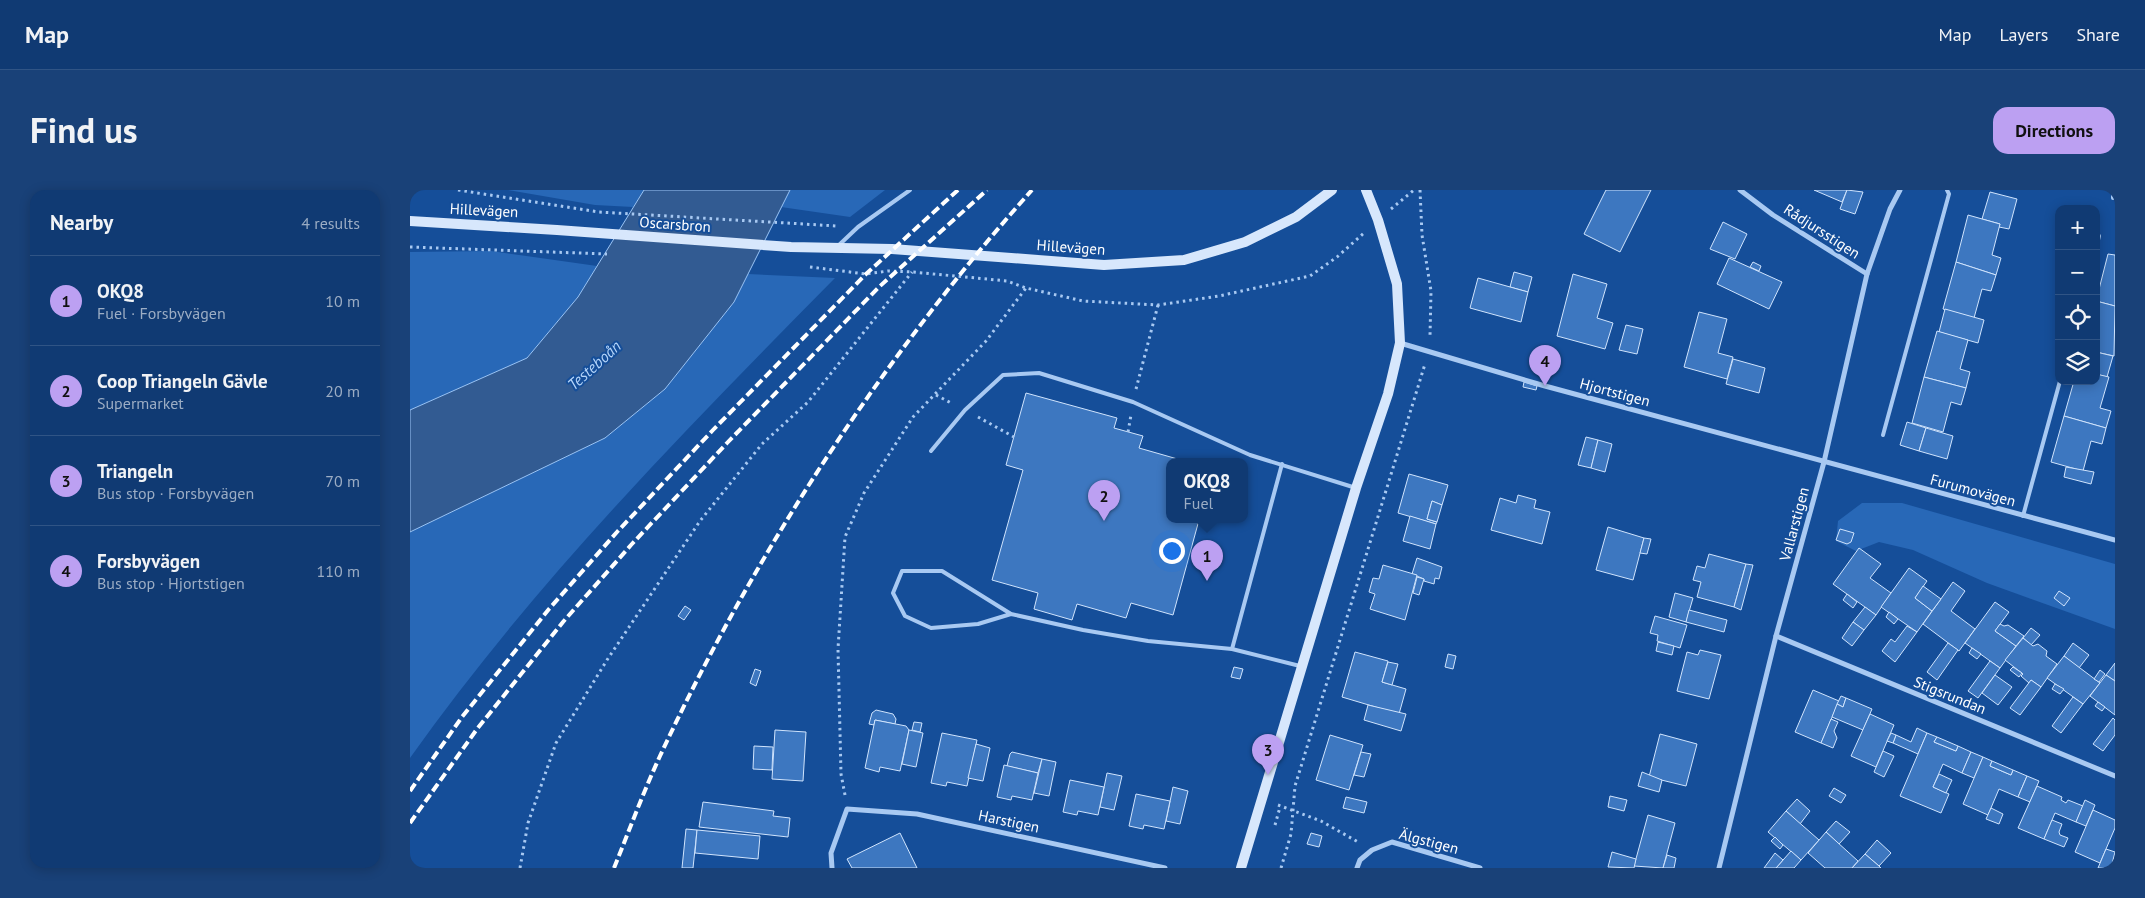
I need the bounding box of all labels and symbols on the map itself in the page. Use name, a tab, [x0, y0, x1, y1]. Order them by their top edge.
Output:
street label: Hillevägen	[449, 199, 519, 221]
street label: Rådjursstigen	[1780, 199, 1864, 263]
street label: Oscarsbron	[639, 212, 711, 236]
street label: Hillevägen	[1036, 235, 1106, 259]
water label: Testeboån	[563, 336, 625, 394]
pin: 4	[1529, 345, 1561, 386]
street label: Hjortstigen	[1578, 373, 1652, 411]
street label: Furumovägen	[1928, 469, 2018, 511]
pin: 2	[1088, 480, 1120, 521]
street label: Vallarstigen	[1775, 485, 1813, 564]
your location	[1159, 538, 1185, 564]
pin: 1	[1191, 540, 1223, 581]
street label: Stigsrundan	[1911, 672, 1989, 718]
pin: 3	[1252, 734, 1284, 775]
street label: Harstigen	[977, 805, 1041, 837]
street label: Älgstigen	[1397, 824, 1461, 858]

